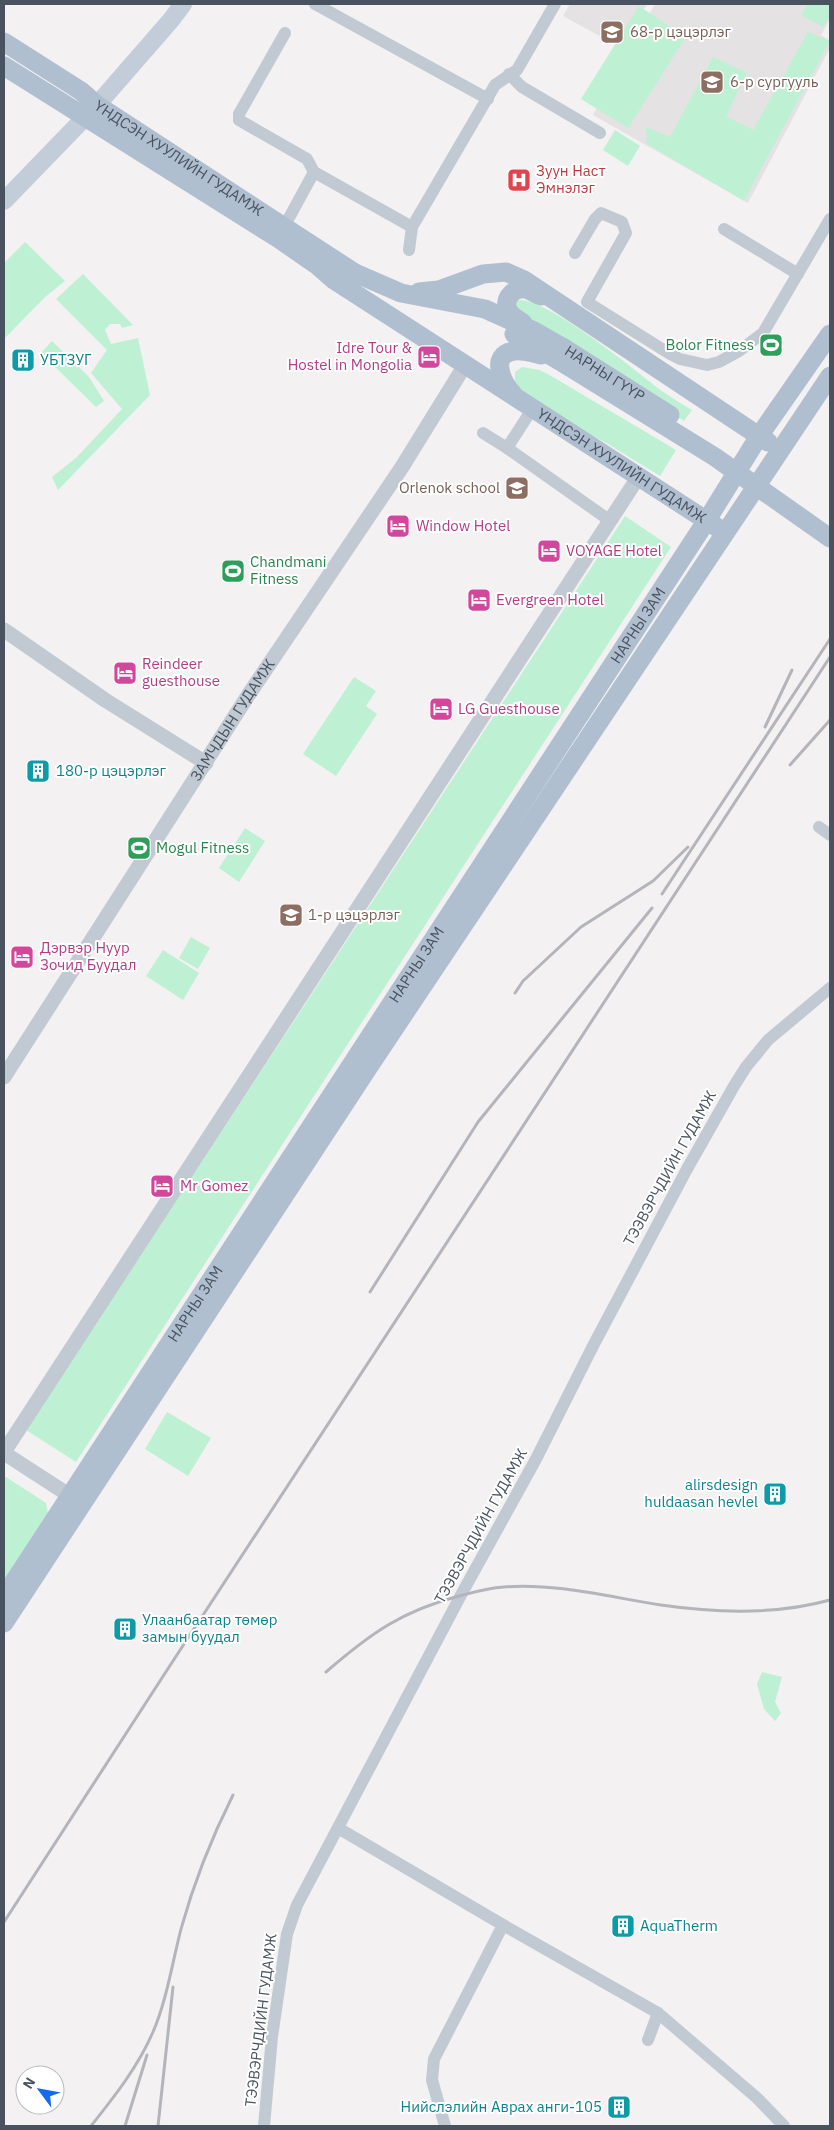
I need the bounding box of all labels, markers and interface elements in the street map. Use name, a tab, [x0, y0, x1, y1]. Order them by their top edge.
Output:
school or university icon: 68-р цэцэрлэг	[599, 19, 625, 45]
place label: 68-р цэцэрлэг	[630, 22, 732, 41]
school or university icon: 6-р сургууль	[699, 69, 725, 95]
place label: 6-р сургууль	[730, 72, 819, 91]
street label: ҮНДСЭН ХУУЛИЙН ГУДАМЖ	[91, 96, 267, 220]
place label: Зуун Наст Эмнэлэг	[536, 161, 606, 197]
hospital icon: Зуун Наст Эмнэлэг	[506, 167, 532, 193]
sports icon: Bolor Fitness	[758, 332, 784, 358]
place label: Bolor Fitness	[666, 335, 754, 354]
place label: Idre Tour & Hostel in Mongolia	[288, 338, 413, 374]
street label: НАРНЫ ГҮҮР	[561, 341, 648, 406]
hotel icon: Idre Tour & Hostel in Mongolia	[416, 344, 442, 370]
building icon: УБТЗУГ	[10, 347, 36, 373]
place label: УБТЗУГ	[40, 350, 92, 369]
street label: ҮНДСЭН ХУУЛИЙН ГУДАМЖ	[534, 404, 711, 527]
school or university icon: Orlenok school	[504, 475, 530, 501]
place label: Orlenok school	[399, 478, 500, 497]
hotel icon: Window Hotel	[385, 513, 411, 539]
place label: Window Hotel	[416, 516, 510, 535]
hotel icon: VOYAGE Hotel	[536, 538, 562, 564]
place label: VOYAGE Hotel	[566, 541, 662, 560]
place label: Chandmani Fitness	[250, 552, 326, 588]
sports icon: Chandmani Fitness	[220, 558, 246, 584]
street label: НАРНЫ ЗАМ	[606, 584, 669, 667]
hotel icon: Evergreen Hotel	[466, 587, 492, 613]
place label: Evergreen Hotel	[496, 590, 604, 609]
place label: Reindeer guesthouse	[142, 654, 220, 690]
street label: ЗАМЧДЫН ГУДАМЖ	[186, 655, 279, 784]
hotel icon: Reindeer guesthouse	[112, 660, 138, 686]
hotel icon: LG Guesthouse	[428, 696, 454, 722]
place label: LG Guesthouse	[458, 699, 560, 718]
building icon: 180-р цэцэрлэг	[25, 758, 51, 784]
place label: 180-р цэцэрлэг	[56, 761, 167, 780]
sports icon: Mogul Fitness	[126, 835, 152, 861]
place label: Mogul Fitness	[156, 838, 249, 857]
school or university icon: 1-р цэцэрлэг	[278, 902, 304, 928]
place label: 1-р цэцэрлэг	[308, 905, 401, 924]
street label: НАРНЫ ЗАМ	[384, 923, 448, 1006]
place label: Дэрвэр Нуур Зочид Буудал	[40, 938, 136, 974]
hotel icon: Дэрвэр Нуур Зочид Буудал	[9, 944, 35, 970]
street label: ТЭЭВЭРЧДИЙН ГУДАМЖ	[619, 1086, 720, 1249]
hotel icon: Mr Gomez	[149, 1173, 175, 1199]
place label: Mr Gomez	[180, 1176, 248, 1195]
street label: НАРНЫ ЗАМ	[163, 1262, 227, 1345]
street label: ТЭЭВЭРЧДИЙН ГУДАМЖ	[430, 1444, 531, 1607]
place label: alirsdesign huldaasan hevlel	[644, 1475, 758, 1511]
building icon: alirsdesign huldaasan hevlel	[762, 1481, 788, 1507]
place label: Улаанбаатар төмөр замын буудал	[142, 1610, 277, 1646]
building icon: Улаанбаатар төмөр замын буудал	[112, 1616, 138, 1642]
building icon: AquaTherm	[610, 1913, 636, 1939]
place label: AquaTherm	[640, 1916, 718, 1935]
street label: ТЭЭВЭРЧДИЙН ГУДАМЖ	[240, 1932, 281, 2108]
north arrow	[15, 2065, 65, 2115]
text: N	[19, 2074, 39, 2092]
building icon: Нийслэлийн Аврах анги-105	[606, 2094, 632, 2120]
place label: Нийслэлийн Аврах анги-105	[401, 2097, 602, 2116]

